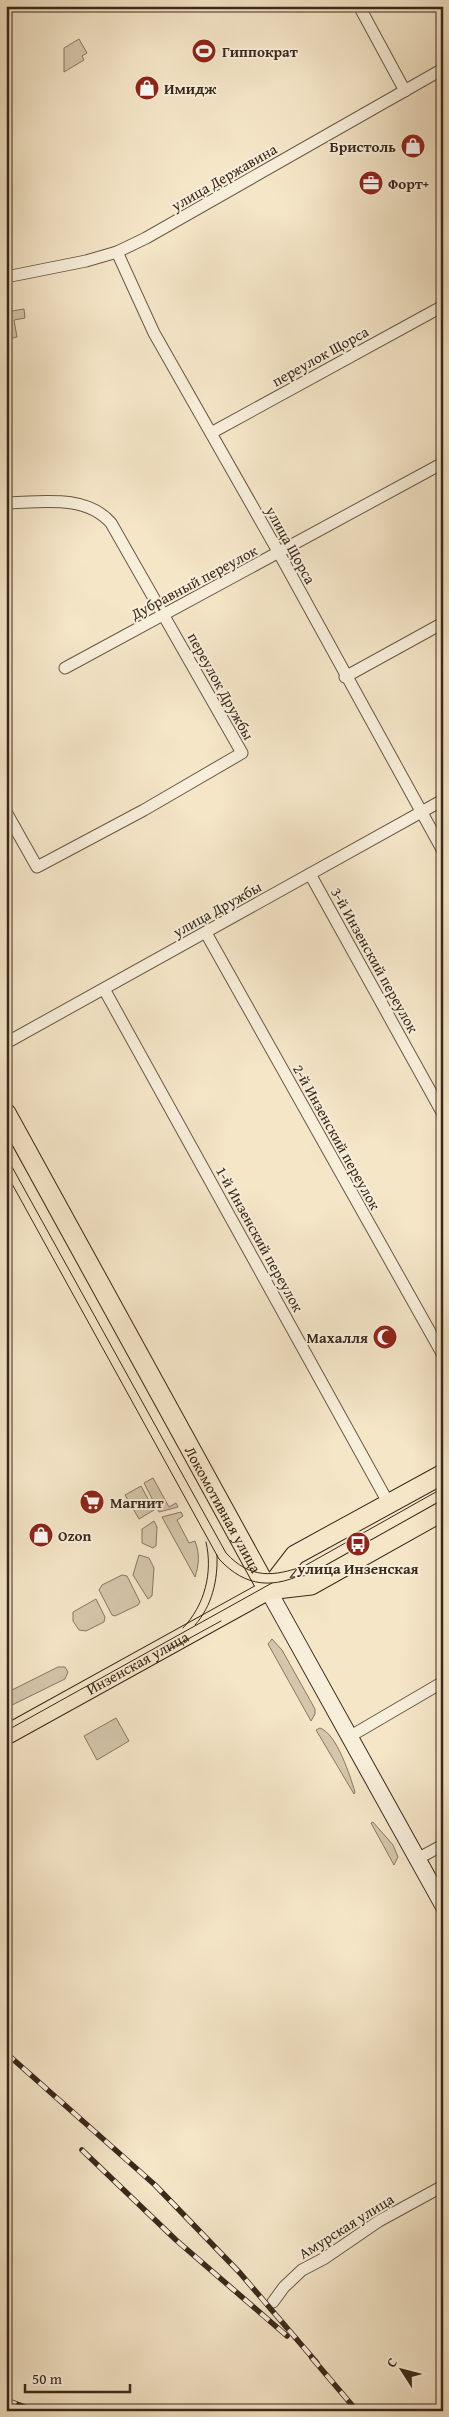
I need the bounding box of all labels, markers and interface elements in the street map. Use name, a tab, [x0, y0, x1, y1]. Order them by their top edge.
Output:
sports icon: Гиппократ	[191, 38, 217, 64]
place label: Гиппократ	[222, 41, 299, 62]
shop icon: Имидж	[134, 75, 160, 101]
place label: Имидж	[164, 78, 216, 99]
shop icon: Бристоль	[400, 133, 426, 159]
place label: Бристоль	[329, 136, 396, 157]
street label: улица Державина	[166, 138, 281, 216]
office icon: Форт+	[358, 170, 384, 196]
place label: Форт+	[388, 173, 429, 194]
street label: переулок Щорса	[268, 320, 373, 391]
street label: улица Щорса	[260, 501, 321, 588]
street label: Дубравный переулок	[126, 540, 261, 625]
street label: переулок Дружбы	[183, 629, 259, 744]
street label: улица Дружбы	[168, 876, 265, 942]
street label: 3-й Инзенский переулок	[326, 883, 424, 1037]
street label: 2-й Инзенский переулок	[288, 1060, 386, 1214]
street label: 1-й Инзенский переулок	[211, 1162, 309, 1316]
mosque icon: Махалля	[372, 1324, 398, 1350]
place label: Махалля	[306, 1327, 368, 1348]
street label: Локомотивная улица	[180, 1442, 267, 1577]
supermarket icon: Магнит	[79, 1489, 105, 1515]
place label: Магнит	[110, 1492, 165, 1513]
shop icon: Ozon	[28, 1522, 54, 1548]
place label: Ozon	[58, 1525, 92, 1546]
bus stop icon: улица Инзенская	[345, 1531, 371, 1557]
place label: улица Инзенская	[296, 1558, 419, 1579]
street label: Инзенская улица	[82, 1625, 193, 1699]
street label: Амурская улица	[294, 2188, 398, 2264]
north arrow	[376, 2344, 426, 2394]
text: С	[381, 2353, 402, 2371]
scale bar	[25, 2362, 130, 2394]
text: 50 m	[32, 2368, 63, 2389]

